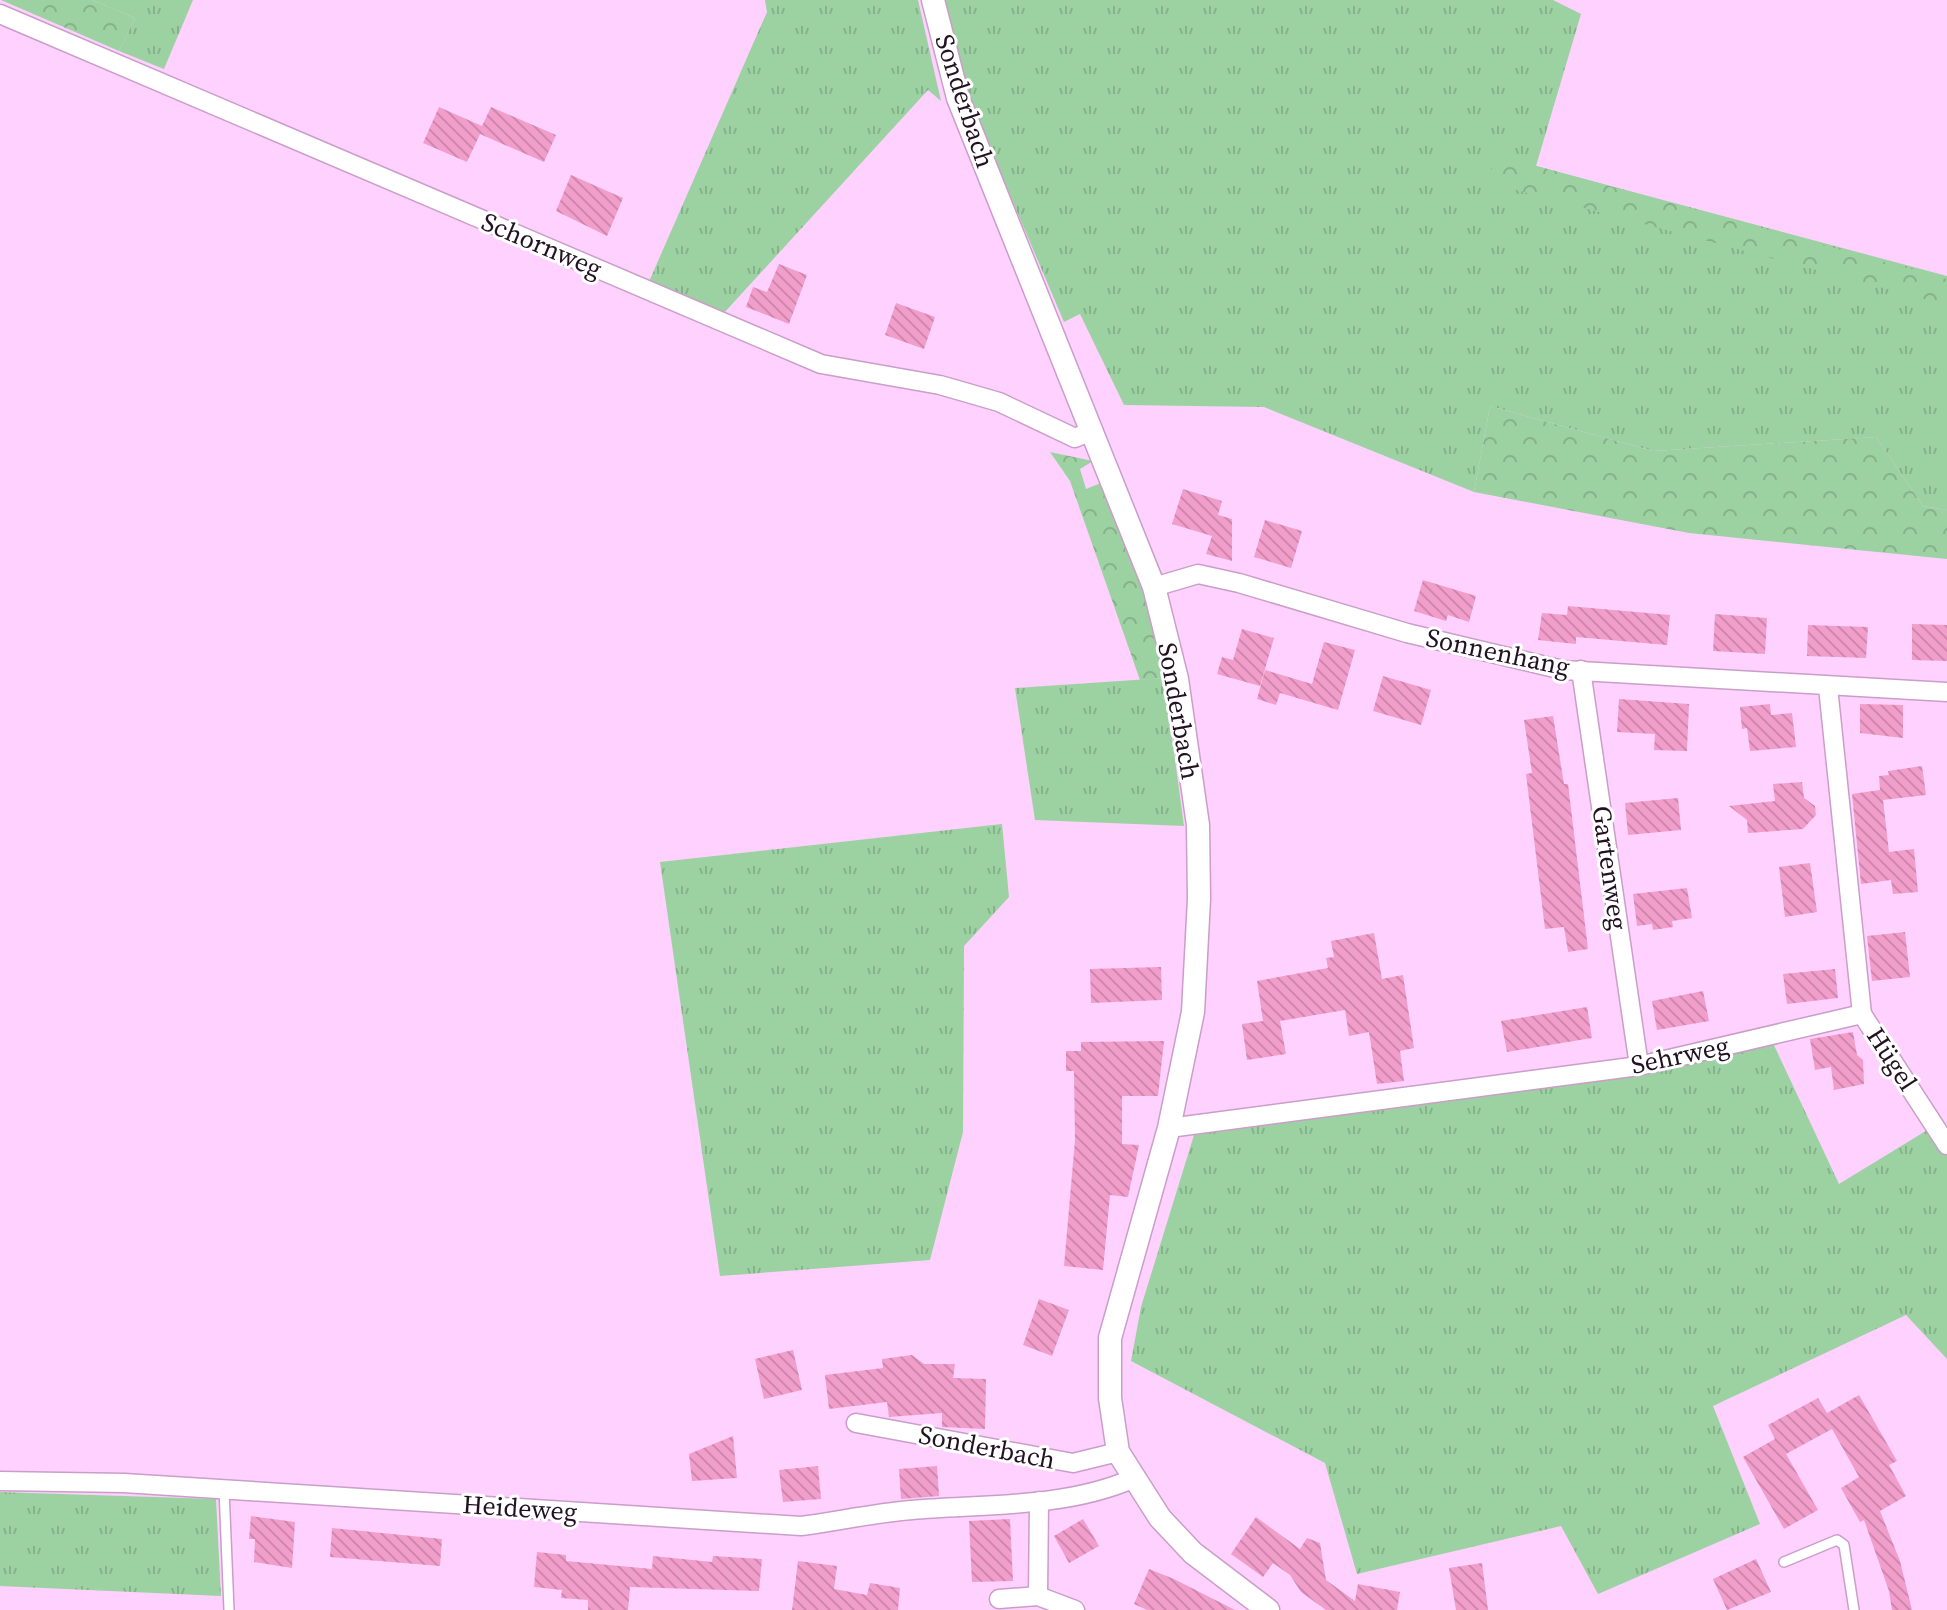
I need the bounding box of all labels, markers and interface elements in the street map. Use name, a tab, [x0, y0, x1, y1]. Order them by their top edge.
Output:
street label: Sonderbach	[927, 30, 1003, 172]
street label: Schornweg	[476, 203, 608, 287]
street label: Sonnenhang	[1423, 619, 1573, 685]
street label: Sonderbach	[1149, 640, 1209, 782]
street label: Gartenweg	[1583, 804, 1637, 932]
street label: Hügel	[1858, 1020, 1926, 1098]
street label: Sehrweg	[1628, 1027, 1732, 1083]
street label: Sonderbach	[916, 1416, 1058, 1478]
street label: Heideweg	[461, 1486, 579, 1530]

